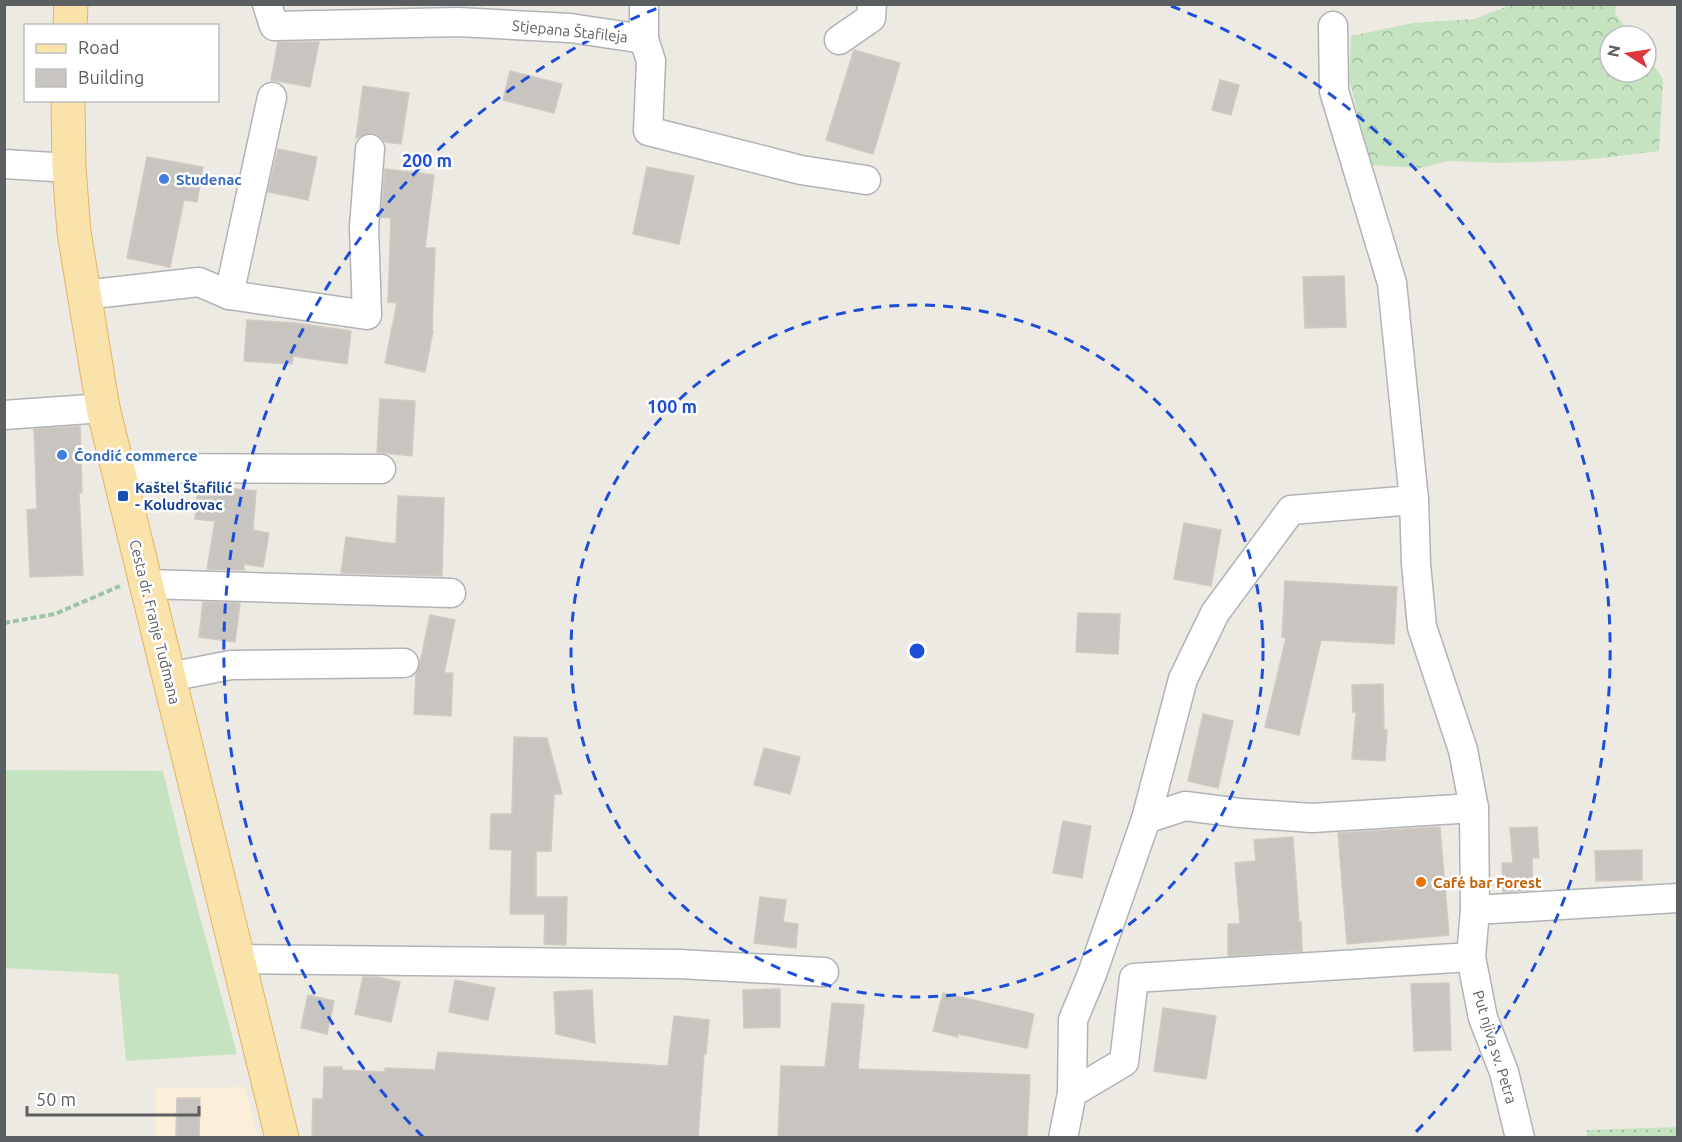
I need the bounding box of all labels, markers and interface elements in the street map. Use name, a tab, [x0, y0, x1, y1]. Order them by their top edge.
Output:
street label: Stjepana Štafileja	[511, 16, 629, 46]
legend	[24, 24, 219, 102]
north arrow	[1598, 24, 1658, 84]
text: Road	[78, 37, 120, 57]
text: N	[1603, 43, 1623, 59]
text: Building	[78, 67, 144, 87]
text: 200 m	[402, 150, 452, 170]
place label: Studenac	[176, 171, 242, 188]
marker: Studenac	[157, 172, 171, 186]
text: 100 m	[647, 396, 697, 416]
place label: Čondić commerce	[74, 447, 198, 464]
marker: Čondić commerce	[55, 448, 69, 462]
place label: Kaštel Štafilić - Koludrovac	[135, 479, 232, 513]
marker: Kaštel Štafilić - Koludrovac	[116, 489, 130, 503]
street label: Cesta dr. Franje Tuđmana	[126, 538, 184, 706]
centre of rings	[907, 641, 927, 661]
place label: Café bar Forest	[1433, 874, 1542, 891]
marker: Café bar Forest	[1414, 875, 1428, 889]
street label: Put njiva sv. Petra	[1470, 988, 1520, 1106]
scale bar	[27, 1079, 200, 1117]
text: 50 m	[36, 1089, 76, 1109]

